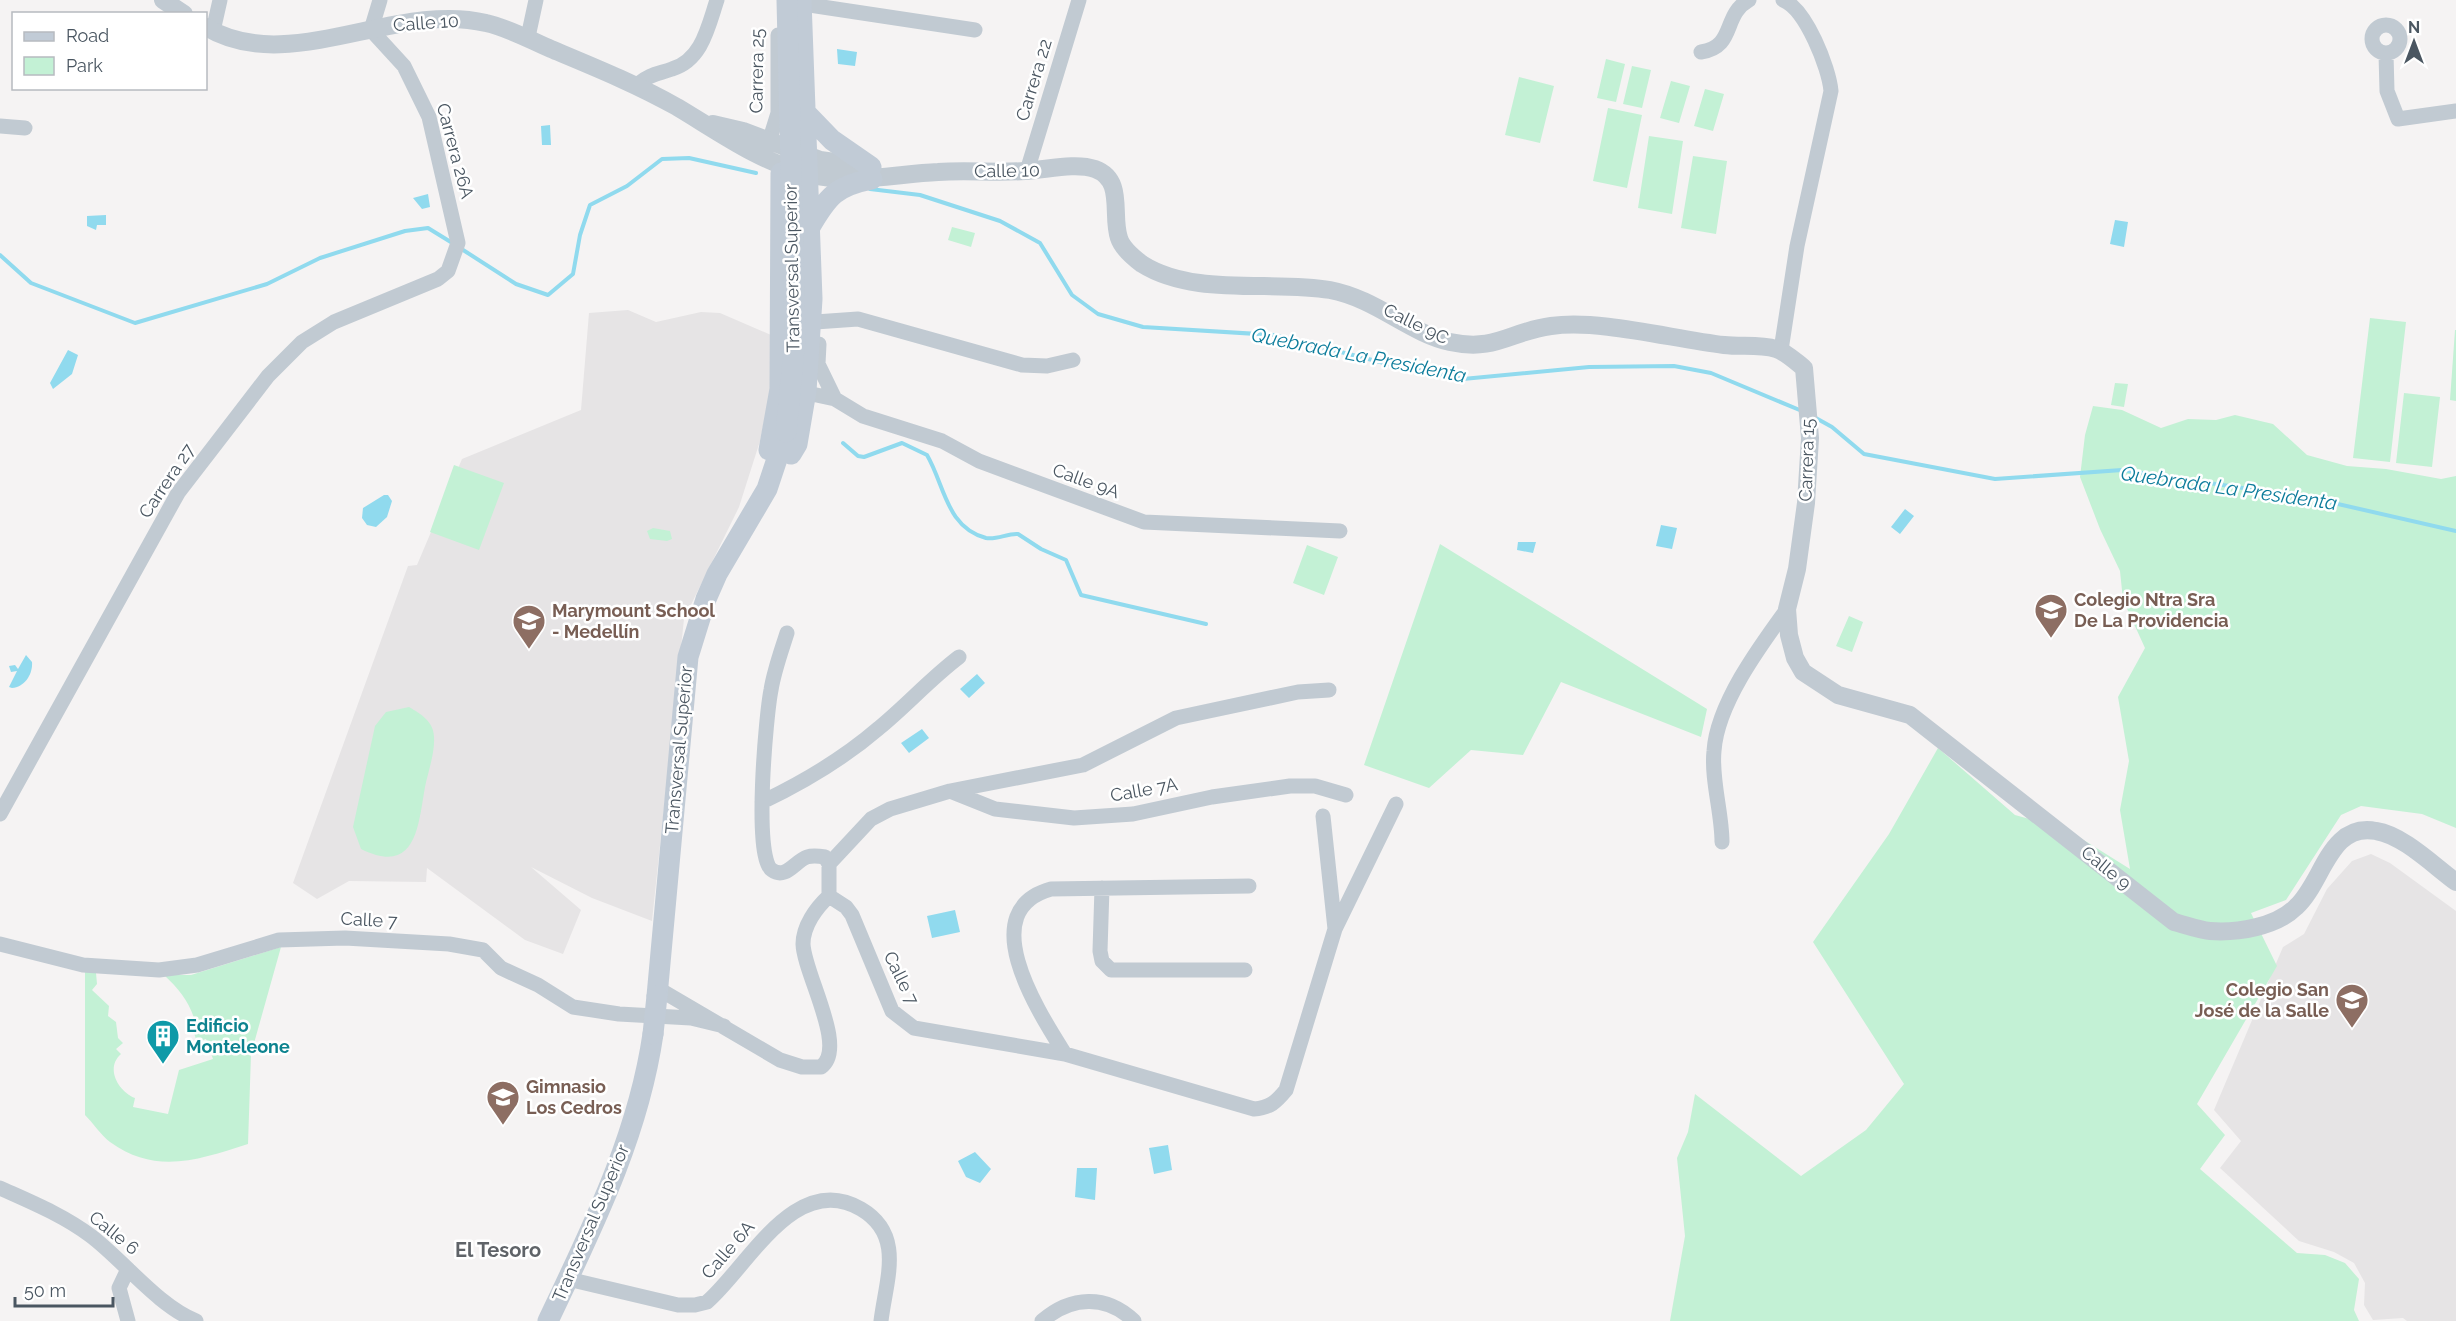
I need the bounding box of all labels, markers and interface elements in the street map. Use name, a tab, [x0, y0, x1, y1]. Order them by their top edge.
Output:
street label: Calle 10	[392, 10, 460, 35]
legend	[12, 12, 207, 90]
north arrow	[2384, 12, 2444, 72]
text: N	[2408, 18, 2420, 37]
text: Road	[66, 25, 109, 46]
street label: Carrera 25	[745, 28, 768, 114]
street label: Carrera 22	[1011, 36, 1056, 123]
text: Park	[66, 55, 103, 76]
street label: Carrera 26A	[433, 101, 478, 201]
street label: Calle 10	[974, 159, 1040, 182]
street label: Transversal Superior	[780, 183, 803, 352]
street label: Calle 9C	[1380, 299, 1452, 348]
water label: Quebrada La Presidenta	[1250, 322, 1468, 388]
street label: Carrera 15	[1795, 418, 1818, 502]
street label: Carrera 27	[134, 439, 199, 522]
street label: Calle 9A	[1050, 459, 1123, 502]
water label: Quebrada La Presidenta	[2119, 461, 2339, 515]
place label: Colegio Ntra Sra De La Providencia	[2074, 589, 2229, 631]
school or university icon: Colegio Ntra Sra De La Providencia	[2033, 592, 2069, 639]
place label: Marymount School - Medellín	[552, 600, 715, 642]
school or university icon: Marymount School - Medellín	[511, 603, 547, 650]
street label: Transversal Superior	[661, 664, 696, 835]
street label: Calle 7A	[1109, 773, 1179, 806]
street label: Calle 9	[2077, 841, 2135, 894]
street label: Calle 7	[340, 908, 398, 931]
street label: Calle 7	[880, 948, 923, 1008]
place label: Colegio San José de la Salle	[2195, 979, 2329, 1021]
school or university icon: Colegio San José de la Salle	[2334, 982, 2370, 1029]
place label: Edificio Monteleone	[186, 1015, 290, 1057]
building icon: Edificio Monteleone	[145, 1018, 181, 1065]
place label: Gimnasio Los Cedros	[526, 1076, 622, 1118]
school or university icon: Gimnasio Los Cedros	[485, 1079, 521, 1126]
street label: Transversal Superior	[548, 1140, 633, 1305]
street label: Calle 6	[85, 1206, 144, 1259]
street label: Calle 6A	[697, 1216, 758, 1283]
district label: El Tesoro	[455, 1238, 541, 1262]
scale bar	[15, 1270, 112, 1308]
text: 50 m	[24, 1280, 66, 1301]

